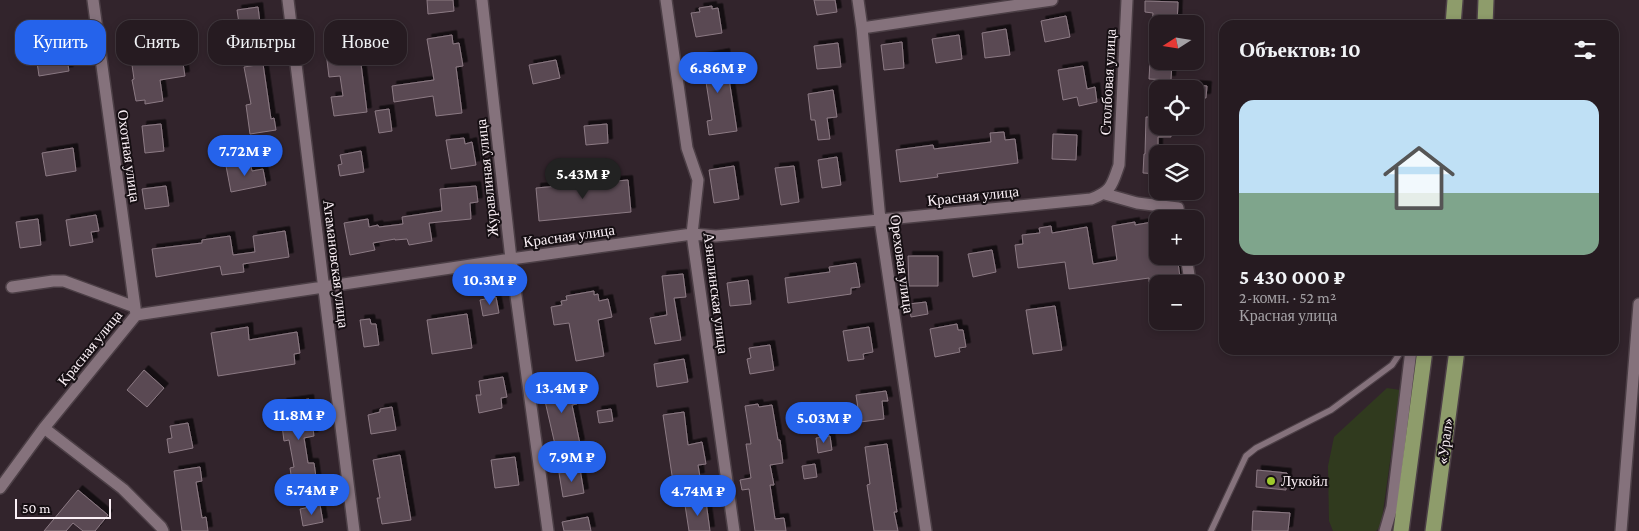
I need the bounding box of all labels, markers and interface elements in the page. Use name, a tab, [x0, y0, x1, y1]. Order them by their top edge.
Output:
north arrow	[1149, 15, 1204, 70]
map controls	[1149, 15, 1204, 330]
chip: Купить	[15, 20, 106, 65]
chip: Снять	[116, 20, 198, 65]
chip: Фильтры	[208, 20, 314, 65]
chip: Новое	[324, 20, 407, 65]
street label: Столбовая улица	[1097, 28, 1119, 136]
icon: filters	[1571, 36, 1599, 64]
text: Объектов: 10	[1239, 38, 1361, 62]
pin: 6.86M ₽	[672, 52, 764, 94]
text: 6.86M ₽	[690, 59, 746, 76]
button: locate	[1149, 80, 1204, 135]
street label: Охотная улица	[115, 109, 143, 204]
street label: Журавлиная улица	[473, 118, 501, 238]
icon: home	[1374, 133, 1464, 223]
pin: 7.72M ₽	[199, 134, 291, 177]
text: 7.72M ₽	[219, 142, 271, 159]
button: layers	[1149, 145, 1204, 200]
pin: 5.43M ₽	[537, 158, 629, 200]
text: 5.43M ₽	[556, 165, 610, 182]
street label: Красная улица	[926, 183, 1020, 209]
street label: Атамановская улица	[320, 199, 352, 329]
button: +	[1149, 210, 1204, 265]
street label: Ореховая улица	[887, 214, 917, 315]
street label: Красная улица	[522, 222, 616, 250]
street label: Азналинская улица	[701, 231, 731, 355]
pin: 10.3M ₽	[444, 264, 536, 306]
text: 5 430 000 ₽	[1239, 265, 1345, 289]
text: 10.3M ₽	[463, 271, 517, 288]
button: −	[1149, 275, 1204, 330]
text: 2-комн. · 52 m²	[1239, 289, 1336, 306]
street label: Красная улица	[55, 307, 125, 389]
text: Красная улица	[1239, 307, 1337, 324]
pin: 13.4M ₽	[516, 372, 608, 414]
text: 13.4M ₽	[536, 379, 588, 396]
pin: 11.8M ₽	[253, 398, 345, 441]
pin: 5.03M ₽	[778, 402, 870, 444]
text: 11.8M ₽	[273, 406, 325, 423]
text: 5.03M ₽	[797, 409, 852, 426]
street label: «Урал»	[1434, 416, 1456, 466]
pin: 7.9M ₽	[531, 440, 613, 483]
text: 7.9M ₽	[549, 448, 595, 465]
place label: Лукойл	[1281, 473, 1328, 489]
pin: 5.74M ₽	[266, 474, 358, 516]
pin: 4.74M ₽	[652, 474, 744, 517]
marker: Лукойл	[1265, 475, 1277, 487]
text: 5.74M ₽	[285, 481, 339, 498]
text: 4.74M ₽	[671, 482, 725, 499]
scale bar	[15, 496, 111, 519]
text: 50 m	[22, 500, 50, 516]

